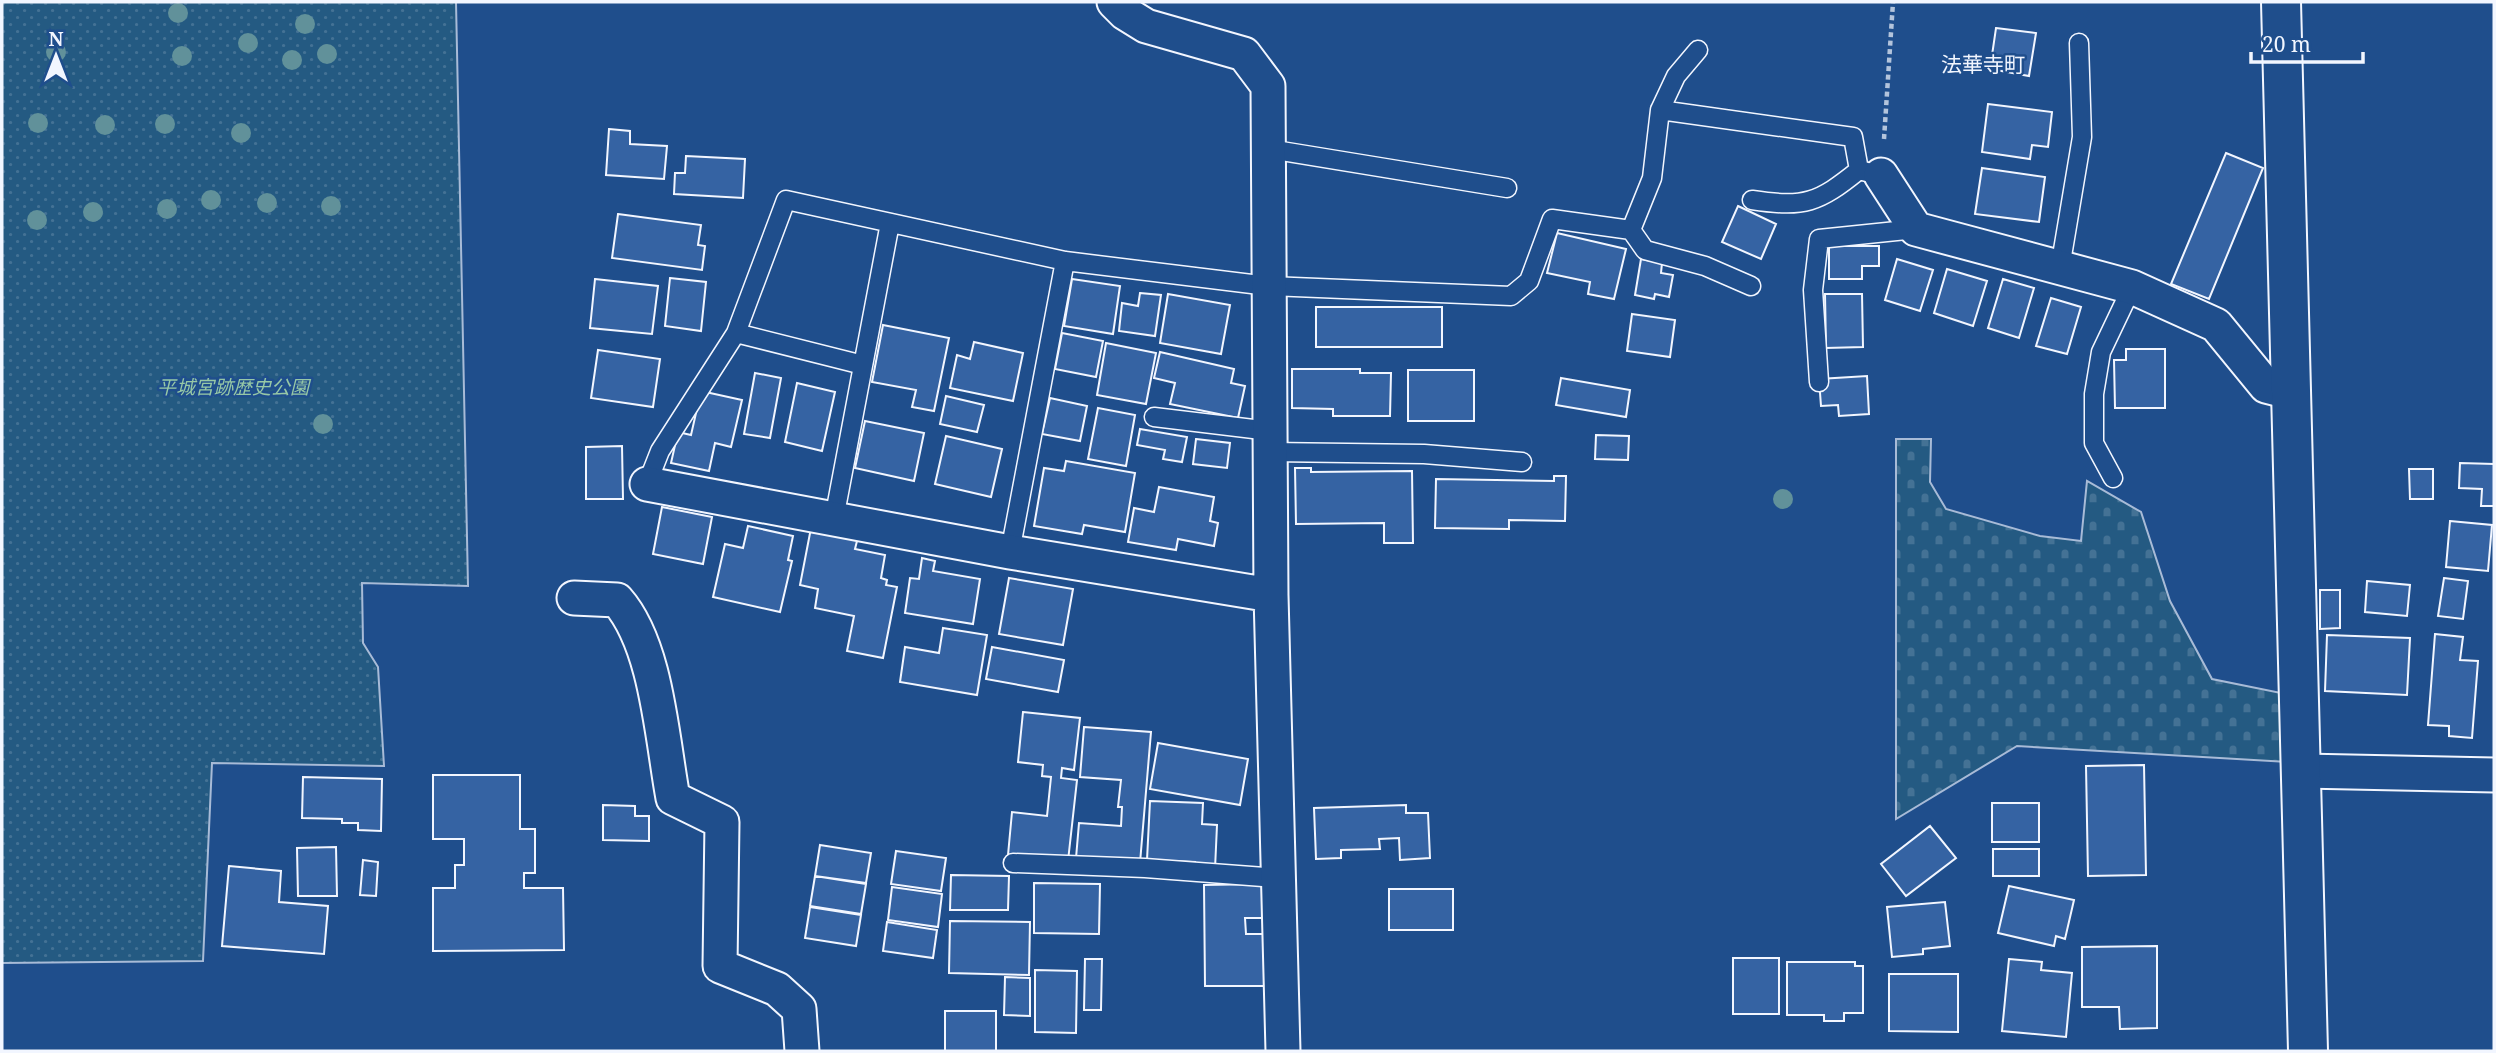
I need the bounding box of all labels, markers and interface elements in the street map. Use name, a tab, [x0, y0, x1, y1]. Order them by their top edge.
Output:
north arrow	[21, 21, 91, 91]
scale bar	[2251, 21, 2363, 65]
text: N	[49, 26, 64, 52]
text: 20 m	[2262, 30, 2311, 58]
district label: 法華寺町	[1941, 50, 2025, 78]
park label: 平城宮跡歴史公園	[157, 374, 312, 400]

